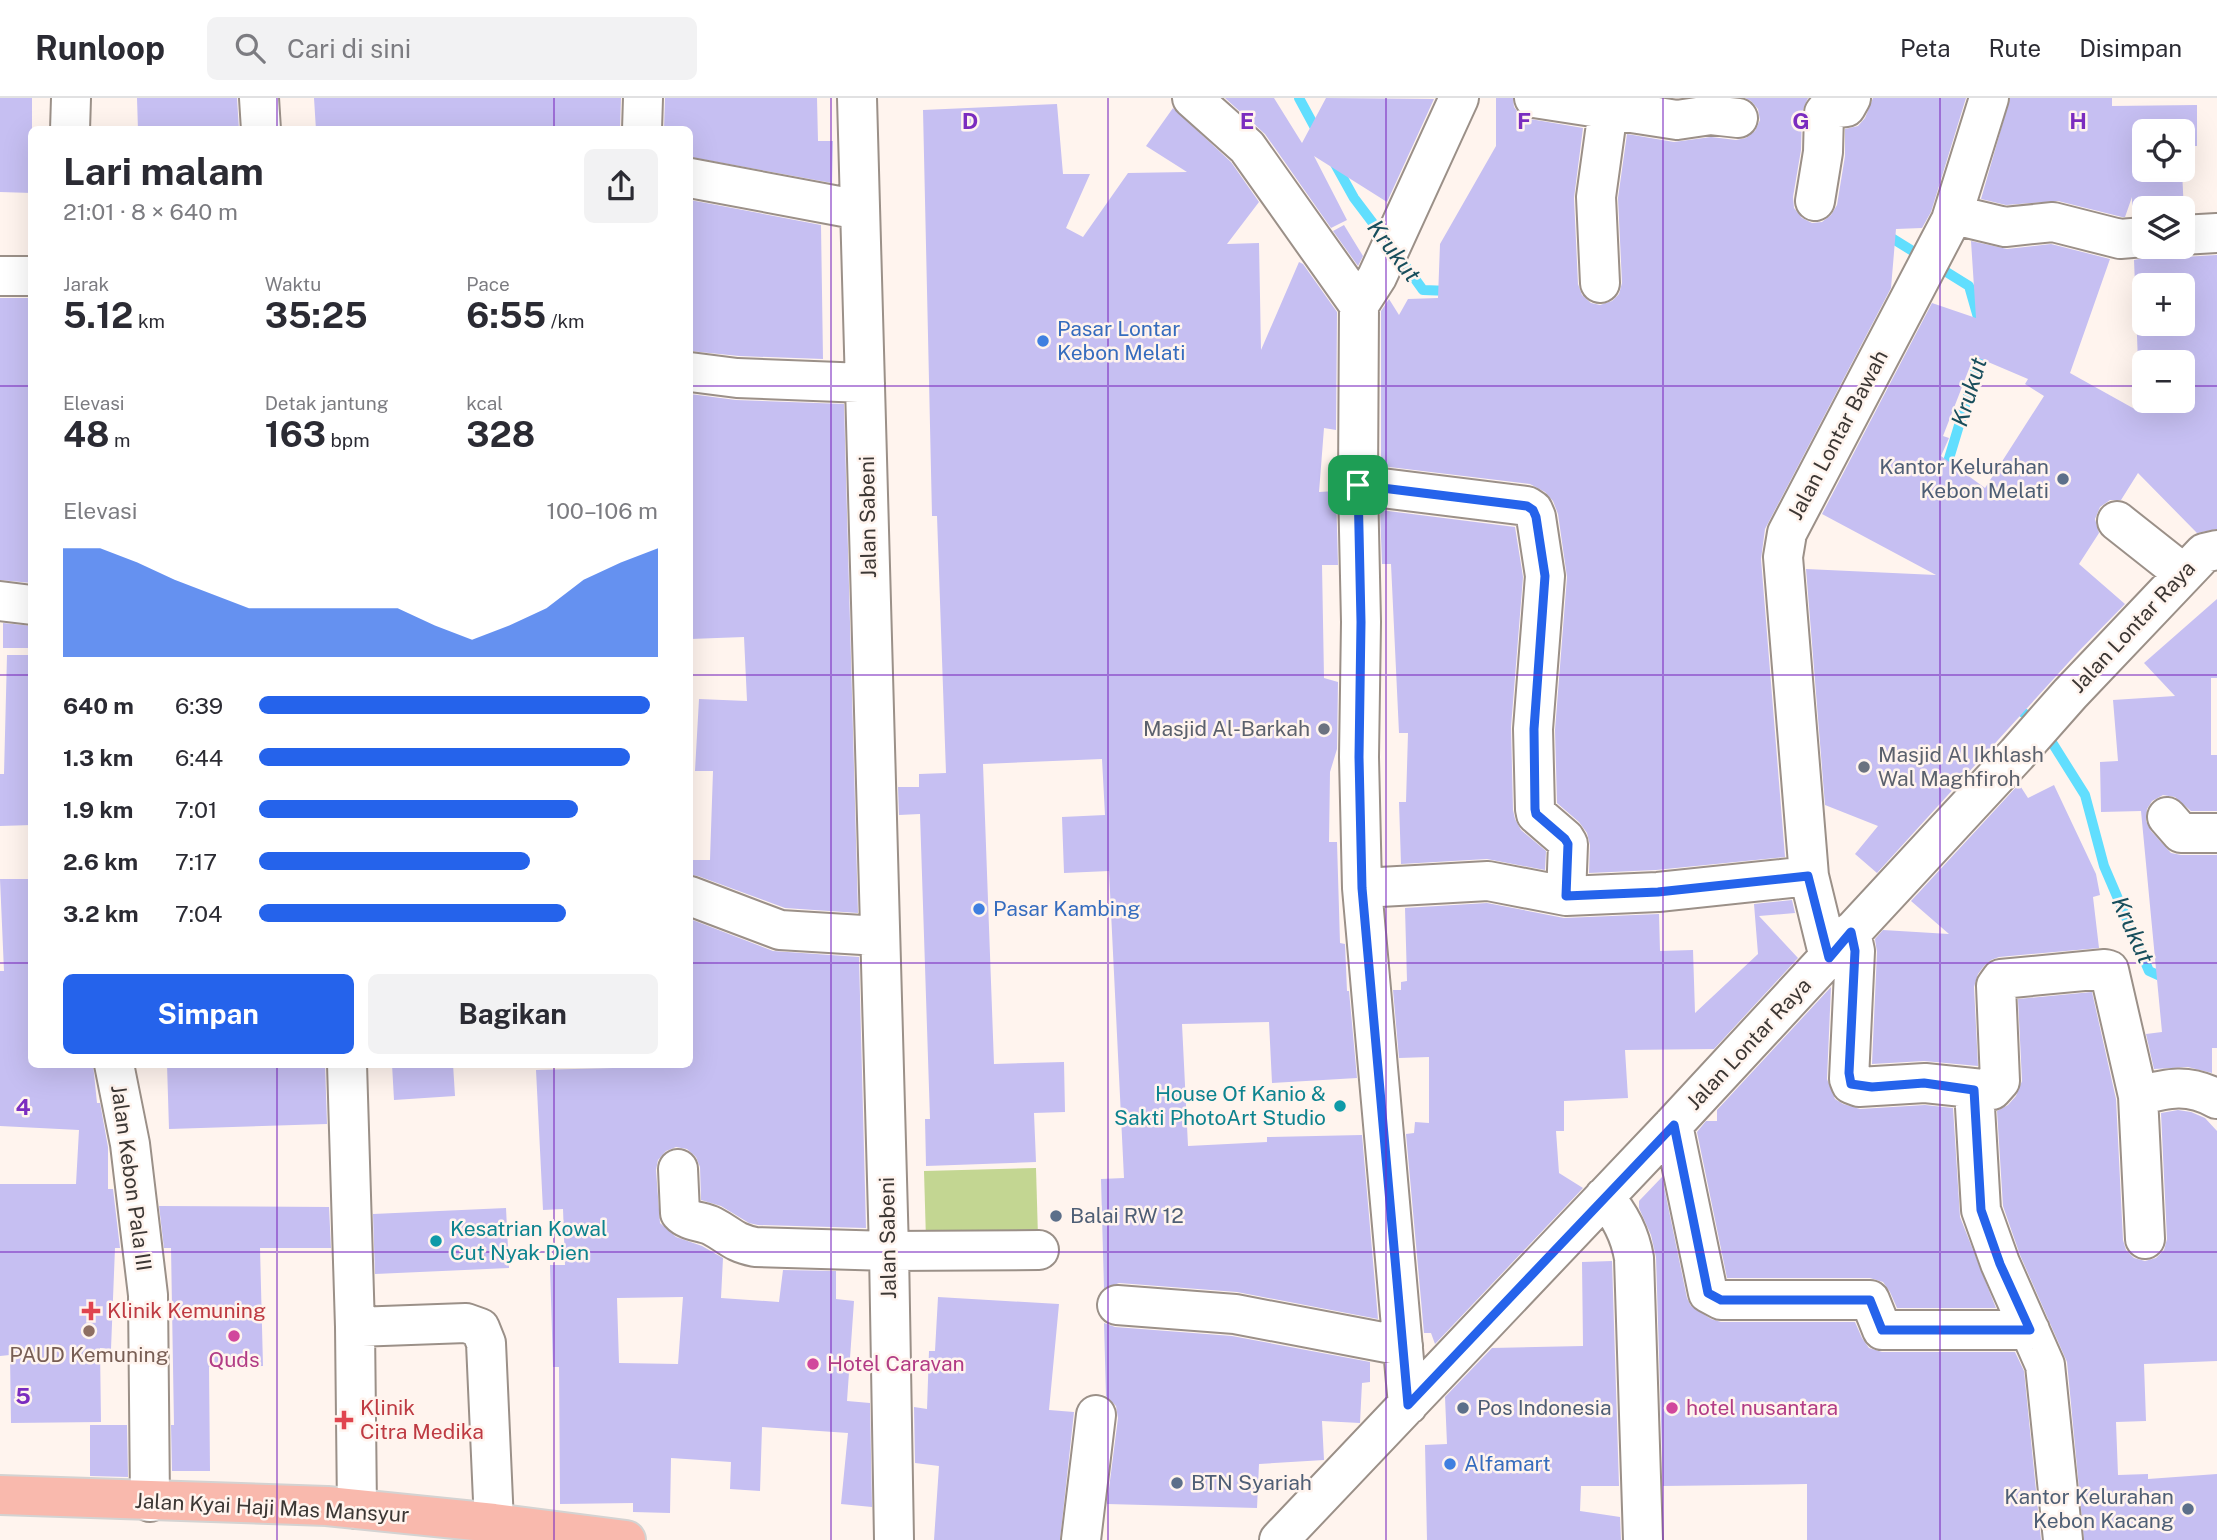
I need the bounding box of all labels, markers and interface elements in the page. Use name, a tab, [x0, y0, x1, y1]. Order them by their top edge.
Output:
search box	[207, 17, 697, 80]
text: Runloop	[35, 29, 165, 67]
icon: search	[231, 29, 269, 67]
text: Cari di sini	[287, 33, 411, 64]
text: Peta	[1900, 34, 1951, 62]
text: Rute	[1989, 34, 2041, 62]
text: Disimpan	[2079, 34, 2182, 62]
text: D	[962, 107, 978, 134]
text: E	[1240, 107, 1254, 134]
text: F	[1517, 107, 1531, 134]
text: G	[1792, 107, 1810, 134]
text: H	[2069, 107, 2087, 134]
map controls	[2132, 119, 2195, 413]
button: locate	[2132, 119, 2195, 182]
text: Lari malam	[63, 149, 264, 194]
button: share	[584, 149, 658, 223]
button: layers	[2132, 196, 2195, 259]
text: 21:01 · 8 × 640 m	[63, 198, 238, 225]
water label: Krukut	[1362, 214, 1427, 287]
text: Jarak	[63, 273, 109, 295]
text: Waktu	[265, 273, 321, 295]
text: Pace	[466, 273, 510, 295]
button: +	[2132, 273, 2195, 336]
text: 5.12	[63, 295, 133, 336]
text: 35:25	[265, 295, 368, 336]
text: 6:55	[466, 295, 546, 336]
text: km	[133, 310, 165, 332]
text: /km	[546, 310, 585, 332]
place label: Pasar Lontar Kebon Melati	[1057, 316, 1185, 365]
marker: Pasar Lontar Kebon Melati	[1035, 333, 1051, 349]
street label: Jalan Lontar Bawah	[1782, 346, 1893, 524]
button: −	[2132, 350, 2195, 413]
water label: Krukut	[1945, 354, 1992, 430]
text: Elevasi	[63, 392, 124, 414]
text: Detak jantung	[265, 392, 389, 414]
text: kcal	[466, 392, 503, 414]
text: 48	[63, 414, 109, 455]
text: 163	[265, 414, 326, 455]
text: 328	[466, 414, 535, 455]
text: m	[109, 429, 131, 451]
text: bpm	[326, 429, 370, 451]
place label: Kantor Kelurahan Kebon Melati	[1879, 454, 2049, 503]
pin	[1328, 455, 1388, 515]
street label: Jalan Sabeni	[854, 456, 881, 578]
icon: arrive	[1339, 466, 1377, 504]
marker: Kantor Kelurahan Kebon Melati	[2055, 471, 2071, 487]
text: Elevasi	[63, 497, 137, 524]
text: 100–106 m	[547, 497, 658, 524]
street label: Jalan Lontar Raya	[2065, 556, 2200, 698]
text: 640 m	[63, 692, 134, 719]
text: 6:39	[175, 692, 223, 719]
place label: Masjid Al-Barkah	[1143, 716, 1310, 741]
marker: Masjid Al-Barkah	[1316, 721, 1332, 737]
place label: Masjid Al Ikhlash Wal Maghfiroh	[1878, 742, 2044, 791]
text: 1.3 km	[63, 744, 133, 771]
text: 6:44	[175, 744, 223, 771]
marker: Masjid Al Ikhlash Wal Maghfiroh	[1856, 759, 1872, 775]
text: 1.9 km	[63, 796, 133, 823]
text: 7:01	[175, 796, 217, 823]
text: 2.6 km	[63, 848, 138, 875]
text: 7:17	[175, 848, 217, 875]
water label: Krukut	[2107, 892, 2160, 968]
place label: Pasar Kambing	[993, 896, 1140, 921]
text: 3.2 km	[63, 900, 139, 927]
text: 7:04	[175, 900, 223, 927]
marker: Pasar Kambing	[971, 901, 987, 917]
street label: Jalan Lontar Raya	[1681, 973, 1816, 1115]
button: Simpan	[63, 974, 354, 1054]
button: Bagikan	[368, 974, 658, 1054]
place label: House Of Kanio & Sakti PhotoArt Studio	[1114, 1081, 1326, 1130]
street label: Jalan Kebon Pala III	[106, 1083, 157, 1273]
text: 4	[15, 1093, 31, 1120]
marker: House Of Kanio & Sakti PhotoArt Studio	[1332, 1098, 1348, 1114]
street label: Jalan Sabeni	[874, 1177, 901, 1299]
place label: Balai RW 12	[1070, 1203, 1184, 1228]
marker: Balai RW 12	[1048, 1208, 1064, 1224]
place label: Kesatrian Kowal Cut Nyak Dien	[450, 1216, 607, 1265]
marker: Kesatrian Kowal Cut Nyak Dien	[428, 1233, 444, 1249]
place label: Klinik Kemuning	[107, 1298, 266, 1323]
marker: Klinik Kemuning	[81, 1301, 101, 1321]
marker: PAUD Kemuning	[81, 1323, 97, 1339]
marker: Quds	[226, 1328, 242, 1344]
place label: PAUD Kemuning	[9, 1342, 169, 1367]
place label: Quds	[208, 1347, 260, 1372]
place label: Hotel Caravan	[827, 1351, 965, 1376]
marker: Hotel Caravan	[805, 1356, 821, 1372]
text: 5	[15, 1382, 31, 1409]
place label: Klinik Citra Medika	[360, 1395, 484, 1444]
place label: Pos Indonesia	[1477, 1395, 1612, 1420]
place label: hotel nusantara	[1686, 1395, 1838, 1420]
marker: Pos Indonesia	[1455, 1400, 1471, 1416]
marker: hotel nusantara	[1664, 1400, 1680, 1416]
marker: Klinik Citra Medika	[334, 1410, 354, 1430]
place label: Alfamart	[1464, 1451, 1551, 1476]
marker: Alfamart	[1442, 1456, 1458, 1472]
place label: BTN Syariah	[1191, 1470, 1312, 1495]
marker: BTN Syariah	[1169, 1475, 1185, 1491]
place label: Kantor Kelurahan Kebon Kacang	[2004, 1484, 2174, 1533]
street label: Jalan Kyai Haji Mas Mansyur	[134, 1488, 410, 1527]
marker: Kantor Kelurahan Kebon Kacang	[2180, 1501, 2196, 1517]

